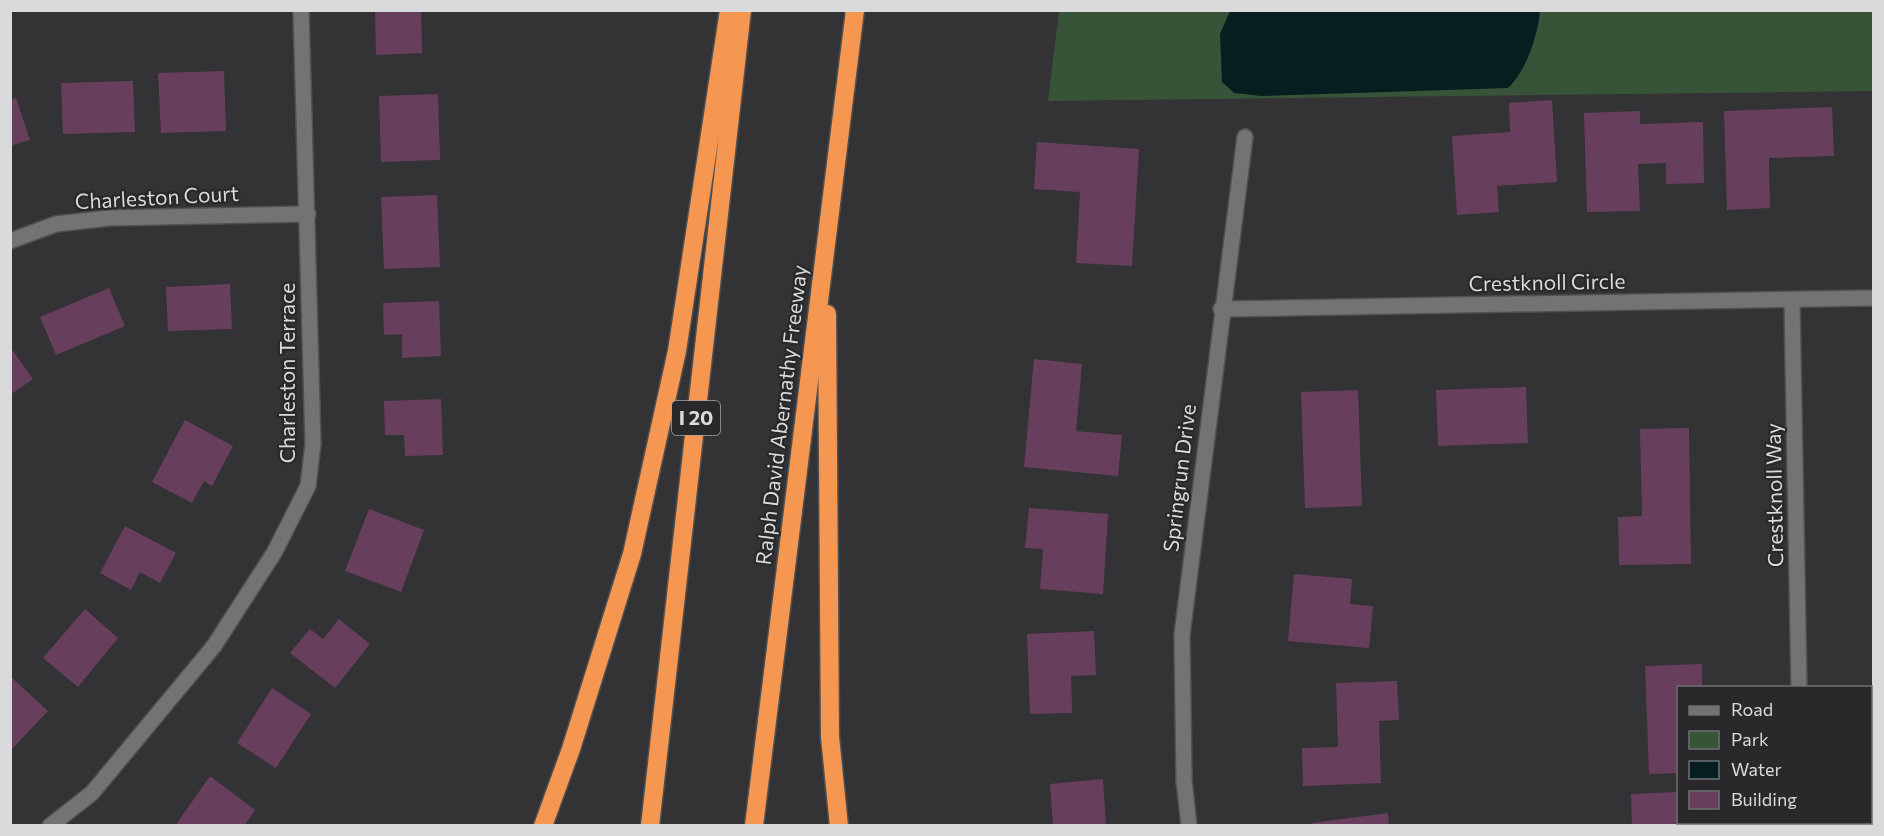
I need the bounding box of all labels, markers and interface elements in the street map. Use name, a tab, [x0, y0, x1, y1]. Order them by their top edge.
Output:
street label: Charleston Court	[74, 180, 240, 213]
street label: Ralph David Abernathy Freeway	[750, 263, 811, 566]
street label: Crestknoll Circle	[1468, 268, 1626, 295]
street label: Charleston Terrace	[274, 283, 299, 463]
road number: I 20	[672, 401, 720, 435]
street label: Springrun Drive	[1157, 402, 1200, 553]
street label: Crestknoll Way	[1760, 423, 1787, 567]
legend	[1677, 686, 1872, 824]
text: Road	[1731, 698, 1773, 720]
text: Park	[1731, 728, 1769, 750]
text: Water	[1731, 758, 1782, 780]
text: Building	[1731, 788, 1797, 810]

